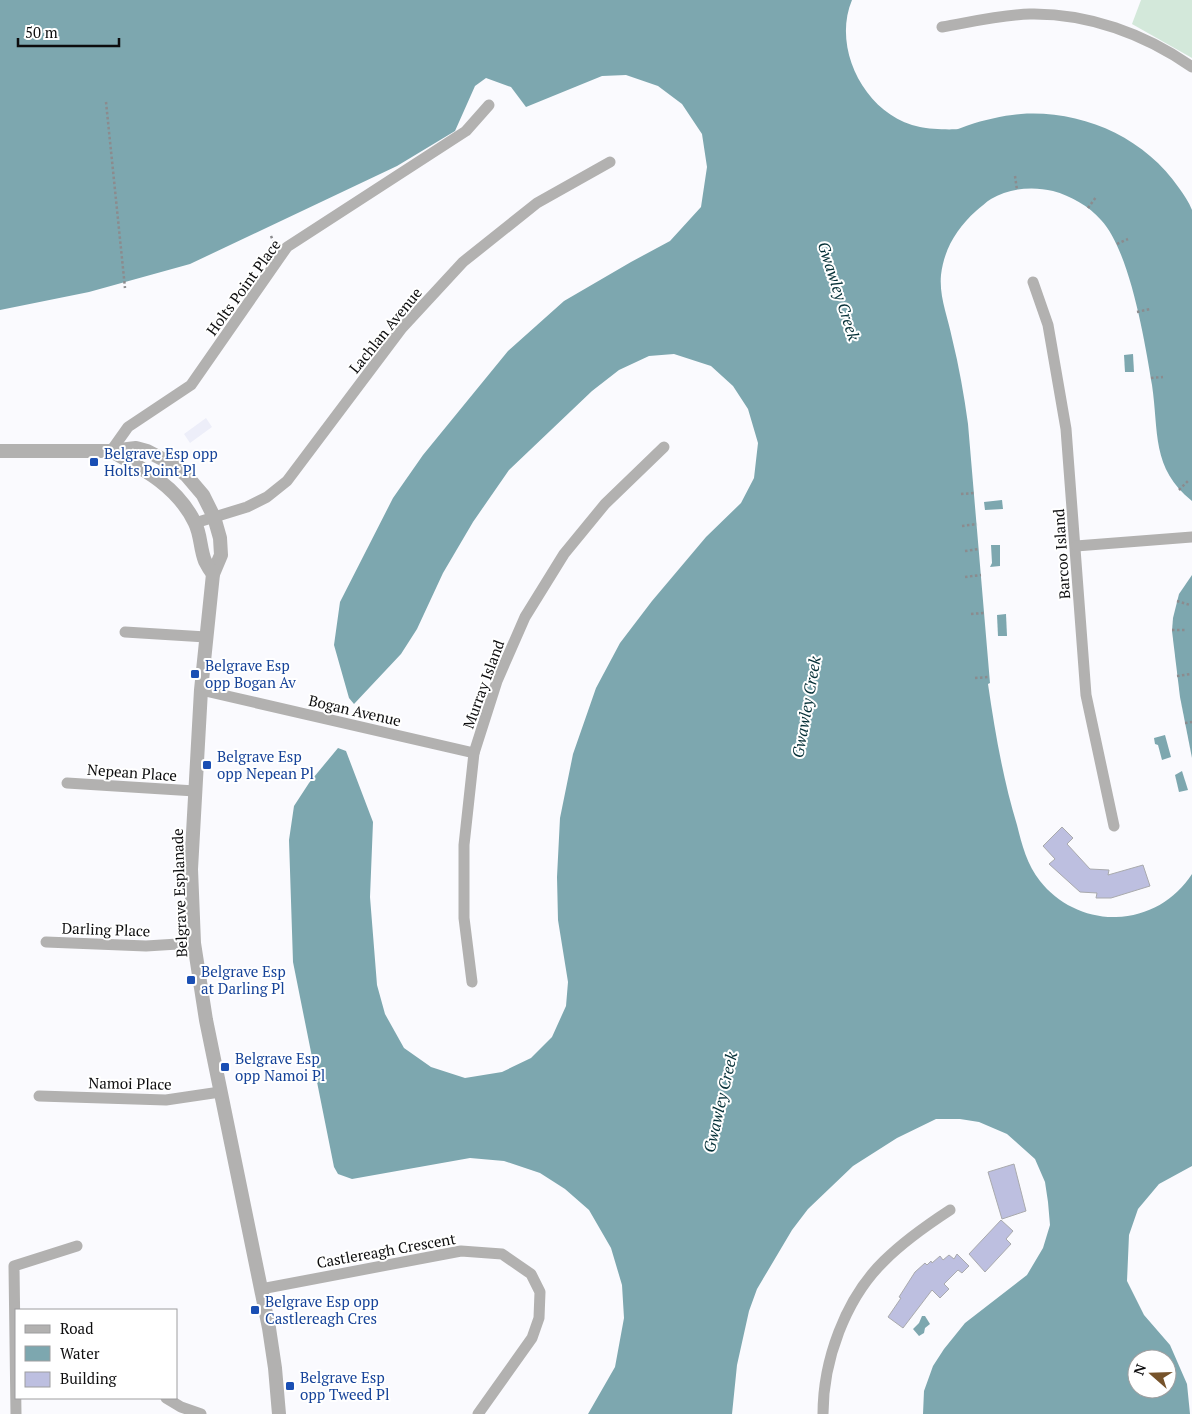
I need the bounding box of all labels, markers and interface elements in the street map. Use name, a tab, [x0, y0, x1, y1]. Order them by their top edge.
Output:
scale bar	[18, 15, 119, 47]
text: 50 m	[25, 22, 58, 42]
street label: Holts Point Place	[201, 235, 285, 339]
water label: Gwawley Creek	[813, 239, 865, 344]
street label: Lachlan Avenue	[344, 283, 426, 377]
place label: Belgrave Esp opp Holts Point Pl	[104, 443, 218, 480]
marker: Belgrave Esp opp Holts Point Pl	[88, 456, 100, 468]
street label: Barcoo Island	[1048, 508, 1074, 600]
street label: Murray Island	[458, 637, 508, 731]
water label: Gwawley Creek	[786, 654, 826, 760]
place label: Belgrave Esp opp Bogan Av	[205, 655, 296, 692]
marker: Belgrave Esp opp Bogan Av	[189, 668, 201, 680]
street label: Bogan Avenue	[307, 690, 403, 730]
place label: Belgrave Esp opp Nepean Pl	[217, 746, 314, 783]
street label: Nepean Place	[86, 759, 178, 785]
marker: Belgrave Esp opp Nepean Pl	[201, 759, 213, 771]
street label: Belgrave Esplanade	[167, 828, 191, 958]
street label: Darling Place	[61, 917, 151, 941]
place label: Belgrave Esp at Darling Pl	[201, 961, 286, 998]
marker: Belgrave Esp at Darling Pl	[185, 974, 197, 986]
place label: Belgrave Esp opp Namoi Pl	[235, 1048, 325, 1085]
water label: Gwawley Creek	[698, 1049, 742, 1155]
marker: Belgrave Esp opp Namoi Pl	[219, 1061, 231, 1073]
street label: Namoi Place	[88, 1072, 172, 1094]
street label: Castlereagh Crescent	[315, 1228, 457, 1272]
place label: Belgrave Esp opp Castlereagh Cres	[265, 1291, 379, 1328]
marker: Belgrave Esp opp Castlereagh Cres	[249, 1304, 261, 1316]
legend	[15, 1309, 178, 1399]
text: Road	[60, 1318, 93, 1338]
text: Water	[60, 1343, 100, 1363]
north arrow	[1127, 1349, 1177, 1399]
text: N	[1129, 1361, 1150, 1378]
place label: Belgrave Esp opp Tweed Pl	[300, 1367, 389, 1404]
text: Building	[60, 1368, 118, 1388]
marker: Belgrave Esp opp Tweed Pl	[284, 1380, 296, 1392]

